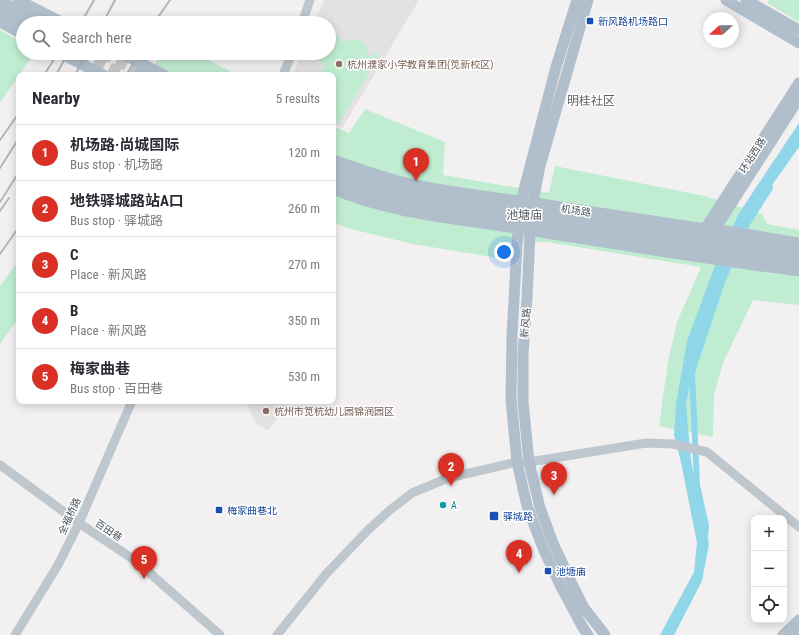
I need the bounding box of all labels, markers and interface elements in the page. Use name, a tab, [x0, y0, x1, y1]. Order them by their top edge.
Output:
north arrow	[703, 12, 739, 48]
search box	[16, 16, 336, 60]
marker: 新风路机场路口	[585, 16, 595, 26]
place label: 新风路机场路口	[598, 16, 668, 27]
icon: search	[30, 27, 52, 49]
text: Search here	[62, 29, 132, 47]
marker: 杭州濮家小学教育集团(笕新校区)	[334, 59, 344, 69]
place label: 杭州濮家小学教育集团(笕新校区)	[347, 59, 493, 71]
text: Nearby	[32, 88, 80, 108]
text: 5 results	[276, 91, 320, 106]
district label: 明桂社区	[567, 94, 615, 108]
text: 机场路·尚城国际	[70, 136, 179, 154]
street label: 环站西路	[737, 136, 768, 175]
text: 1	[42, 145, 48, 160]
text: 120 m	[288, 145, 320, 160]
pin: 1	[403, 148, 429, 181]
text: Bus stop · 机场路	[70, 157, 163, 172]
text: 地铁驿城路站A口	[70, 192, 184, 210]
text: 2	[42, 201, 48, 216]
text: 260 m	[288, 201, 320, 216]
street label: 机场路	[560, 203, 592, 218]
district label: 池塘庙	[506, 208, 542, 222]
text: Bus stop · 驿城路	[70, 213, 163, 228]
your location	[494, 242, 514, 262]
text: C	[70, 246, 79, 264]
text: 3	[42, 257, 48, 272]
text: 270 m	[288, 257, 320, 272]
text: Place · 新风路	[70, 267, 147, 282]
text: B	[70, 302, 78, 320]
street label: 新风路	[519, 308, 532, 338]
text: 4	[42, 313, 48, 328]
text: 350 m	[288, 313, 320, 328]
text: Place · 新风路	[70, 323, 147, 338]
text: 梅家曲巷	[70, 360, 130, 378]
text: 5	[42, 369, 48, 384]
text: 530 m	[288, 369, 320, 384]
text: Bus stop · 百田巷	[70, 381, 163, 396]
marker: 杭州市笕杭幼儿园锦润园区	[261, 406, 271, 416]
place label: 杭州市笕杭幼儿园锦润园区	[274, 406, 394, 417]
pin: 2	[438, 453, 464, 486]
pin: 3	[541, 462, 567, 495]
street label: 全福桥路	[56, 496, 83, 537]
marker: A	[438, 500, 448, 510]
place label: A	[451, 500, 457, 511]
marker: 梅家曲巷北	[214, 505, 224, 515]
place label: 梅家曲巷北	[227, 505, 277, 516]
marker: 驿城路	[488, 510, 500, 522]
place label: 驿城路	[503, 511, 533, 522]
map controls	[751, 515, 787, 623]
button: +	[751, 515, 787, 551]
street label: 百田巷	[93, 517, 124, 543]
pin: 4	[506, 540, 532, 573]
pin: 5	[131, 546, 157, 579]
button: −	[751, 551, 787, 587]
marker: 池塘庙	[543, 566, 553, 576]
place label: 池塘庙	[556, 566, 586, 577]
button: locate	[751, 587, 787, 623]

